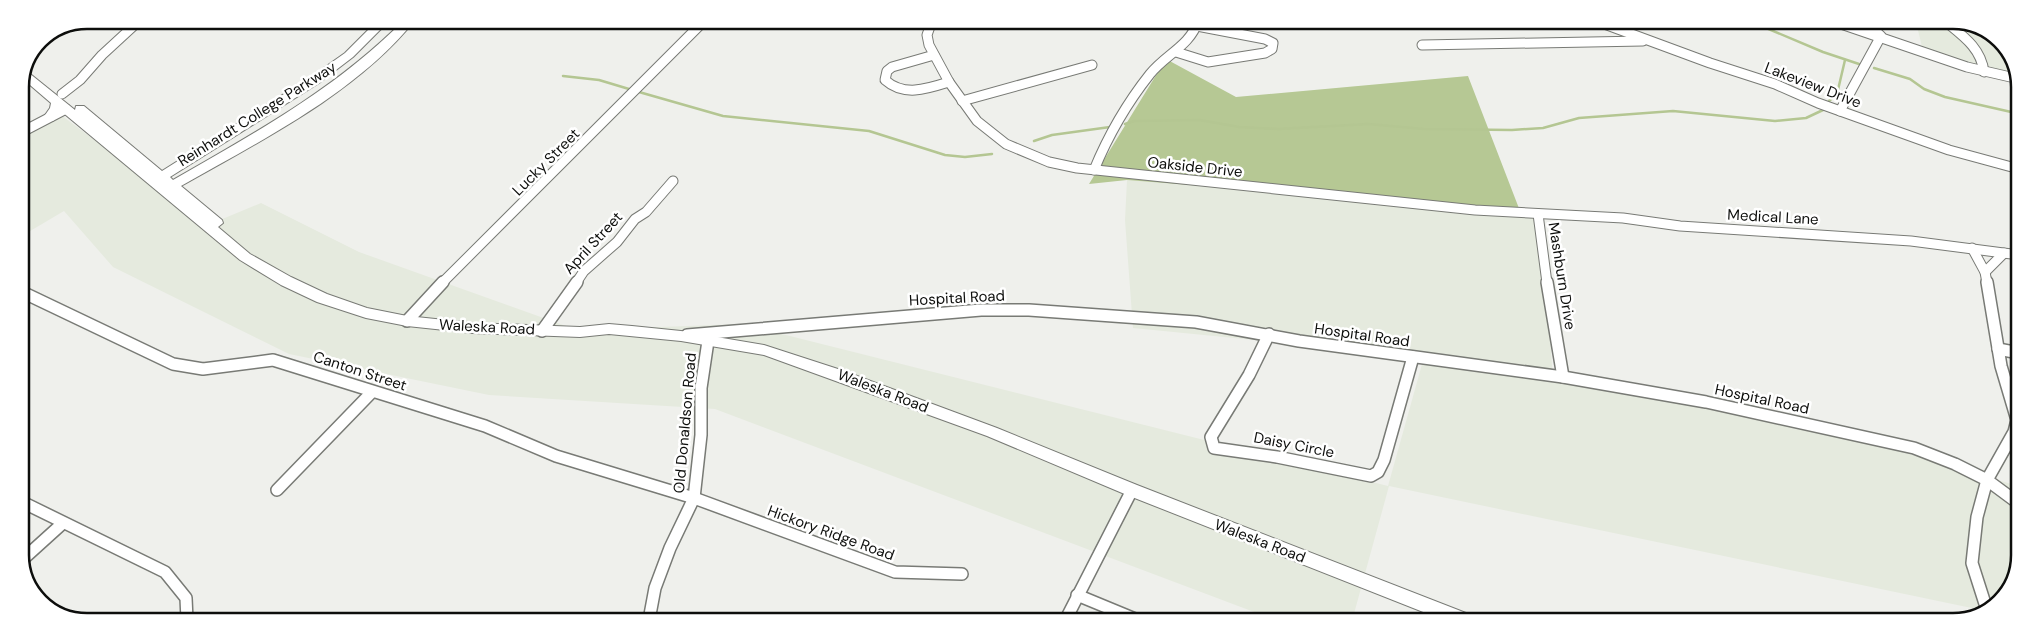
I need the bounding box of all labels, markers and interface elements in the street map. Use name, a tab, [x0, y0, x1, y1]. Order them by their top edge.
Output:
street label: Reinhardt College Parkway	[174, 57, 340, 171]
street label: Lakeview Drive	[1762, 57, 1864, 113]
street label: Lucky Street	[508, 124, 584, 200]
street label: Oakside Drive	[1146, 152, 1244, 182]
street label: Medical Lane	[1727, 205, 1819, 229]
street label: April Street	[559, 207, 627, 278]
street label: Mashburn Drive	[1544, 221, 1580, 331]
street label: Hospital Road	[909, 286, 1005, 310]
street label: Waleska Road	[439, 315, 535, 339]
street label: Hospital Road	[1313, 318, 1411, 352]
street label: Canton Street	[311, 346, 409, 396]
street label: Old Donaldson Road	[669, 352, 701, 494]
street label: Waleska Road	[835, 364, 931, 418]
street label: Hospital Road	[1713, 379, 1811, 419]
street label: Daisy Circle	[1252, 427, 1336, 463]
street label: Hickory Ridge Road	[765, 501, 897, 565]
street label: Waleska Road	[1212, 514, 1308, 568]

